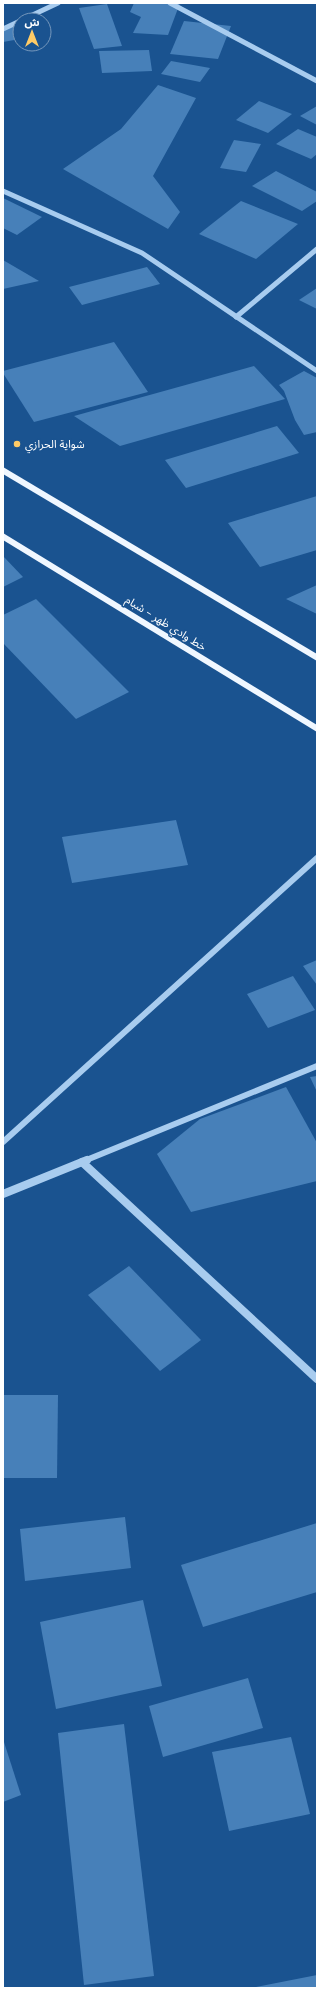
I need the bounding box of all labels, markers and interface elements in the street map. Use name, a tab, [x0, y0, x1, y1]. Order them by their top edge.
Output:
north arrow	[12, 12, 52, 52]
text: ش	[24, 15, 40, 29]
place label: شواية الحرازي	[25, 437, 85, 454]
marker: شواية الحرازي	[12, 439, 22, 449]
street label: خط وادي ظهر - شبام	[122, 592, 209, 656]

